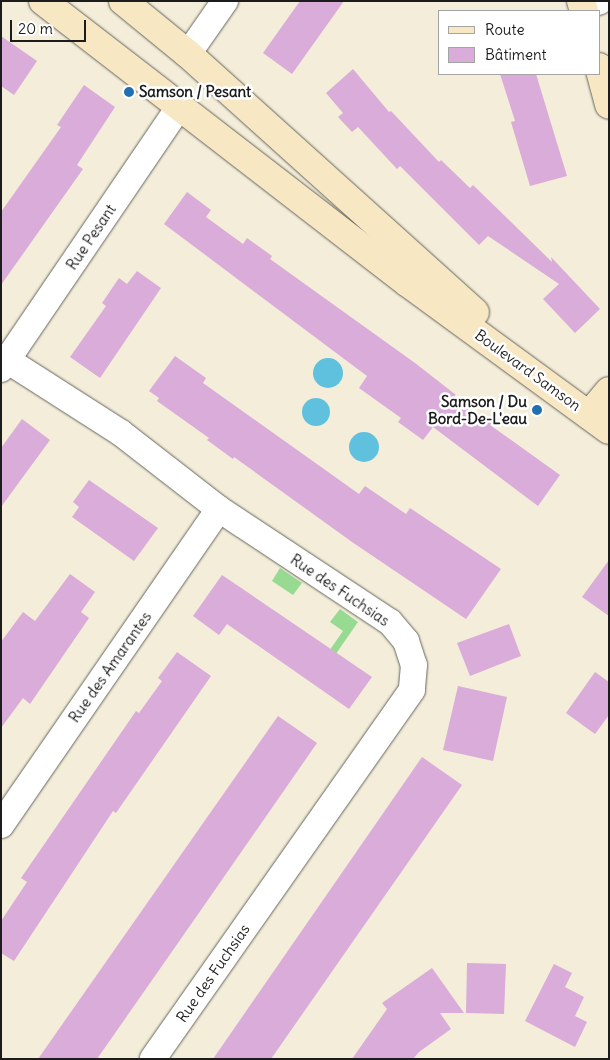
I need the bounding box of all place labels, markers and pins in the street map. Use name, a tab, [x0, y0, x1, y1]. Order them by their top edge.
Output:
place label: Samson / Pesant	[139, 83, 251, 101]
marker: Samson / Pesant	[123, 86, 135, 98]
place label: Samson / Du Bord-De-L'eau	[428, 392, 527, 427]
marker: Samson / Du Bord-De-L'eau	[531, 404, 543, 416]

